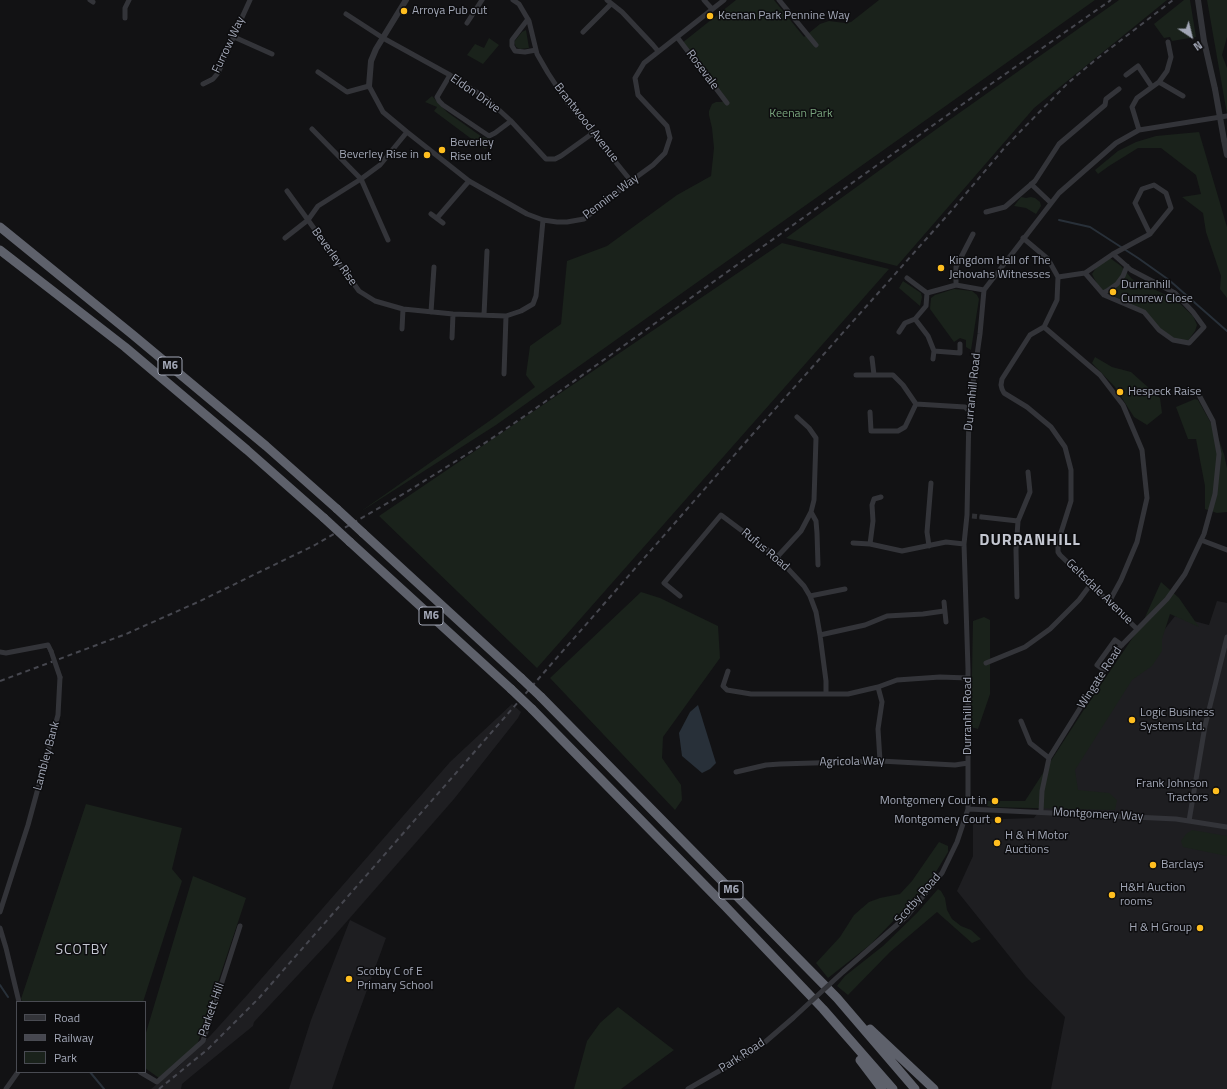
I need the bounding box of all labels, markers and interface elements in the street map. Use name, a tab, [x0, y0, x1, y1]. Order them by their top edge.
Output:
place label: Arroya Pub out	[412, 4, 487, 18]
marker: Arroya Pub out	[399, 6, 409, 16]
place label: Keenan Park Pennine Way	[718, 9, 850, 23]
marker: Keenan Park Pennine Way	[705, 11, 715, 21]
street label: Furrow Way	[210, 14, 248, 76]
north arrow	[1171, 16, 1211, 56]
text: N	[1190, 37, 1206, 55]
street label: Rosevale	[683, 47, 721, 93]
street label: Eldon Drive	[447, 72, 503, 116]
street label: Brantwood Avenue	[551, 81, 621, 165]
park label: Keenan Park	[769, 107, 833, 121]
place label: Beverley Rise out	[450, 136, 494, 164]
marker: Beverley Rise out	[437, 145, 447, 155]
place label: Beverley Rise in	[339, 148, 419, 162]
marker: Beverley Rise in	[422, 150, 432, 160]
street label: Pennine Way	[580, 171, 642, 223]
street label: Beverley Rise	[308, 225, 360, 289]
place label: Kingdom Hall of The Jehovahs Witnesses	[949, 254, 1050, 282]
marker: Kingdom Hall of The Jehovahs Witnesses	[936, 263, 946, 273]
place label: Durranhill Cumrew Close	[1121, 278, 1193, 306]
marker: Durranhill Cumrew Close	[1108, 287, 1118, 297]
street label: Durranhill Road	[962, 352, 984, 432]
road number: M6	[158, 357, 182, 375]
place label: Hespeck Raise	[1128, 385, 1201, 399]
marker: Hespeck Raise	[1115, 387, 1125, 397]
street label: Rufus Road	[738, 526, 792, 574]
district label: DURRANHILL	[979, 531, 1081, 551]
street label: Geltsdale Avenue	[1063, 556, 1135, 628]
road number: M6	[419, 607, 443, 625]
street label: Wingate Road	[1075, 644, 1125, 712]
street label: Durranhill Road	[961, 677, 975, 755]
place label: Logic Business Systems Ltd.	[1140, 706, 1214, 734]
marker: Logic Business Systems Ltd.	[1127, 715, 1137, 725]
street label: Lambley Bank	[31, 720, 63, 792]
street label: Agricola Way	[819, 754, 885, 770]
place label: Frank Johnson Tractors	[1136, 777, 1208, 805]
marker: Frank Johnson Tractors	[1211, 786, 1221, 796]
place label: Montgomery Court in	[880, 794, 987, 808]
marker: Montgomery Court in	[990, 796, 1000, 806]
street label: Montgomery Way	[1053, 805, 1143, 825]
place label: Montgomery Court	[894, 813, 990, 827]
marker: Montgomery Court	[993, 815, 1003, 825]
place label: H & H Motor Auctions	[1005, 829, 1068, 857]
marker: H & H Motor Auctions	[992, 838, 1002, 848]
place label: Barclays	[1161, 858, 1204, 872]
marker: Barclays	[1148, 860, 1158, 870]
street label: Scotby Road	[892, 871, 944, 927]
road number: M6	[719, 881, 743, 899]
place label: H&H Auction rooms	[1120, 881, 1185, 909]
marker: H&H Auction rooms	[1107, 890, 1117, 900]
place label: H & H Group	[1129, 921, 1192, 935]
marker: H & H Group	[1195, 923, 1205, 933]
district label: SCOTBY	[55, 943, 109, 959]
place label: Scotby C of E Primary School	[357, 965, 433, 993]
marker: Scotby C of E Primary School	[344, 974, 354, 984]
street label: Parkett Hill	[196, 981, 228, 1039]
legend	[16, 1001, 146, 1073]
text: Road	[54, 1008, 80, 1027]
text: Railway	[54, 1028, 94, 1047]
street label: Park Road	[716, 1036, 768, 1076]
text: Park	[54, 1048, 77, 1067]

